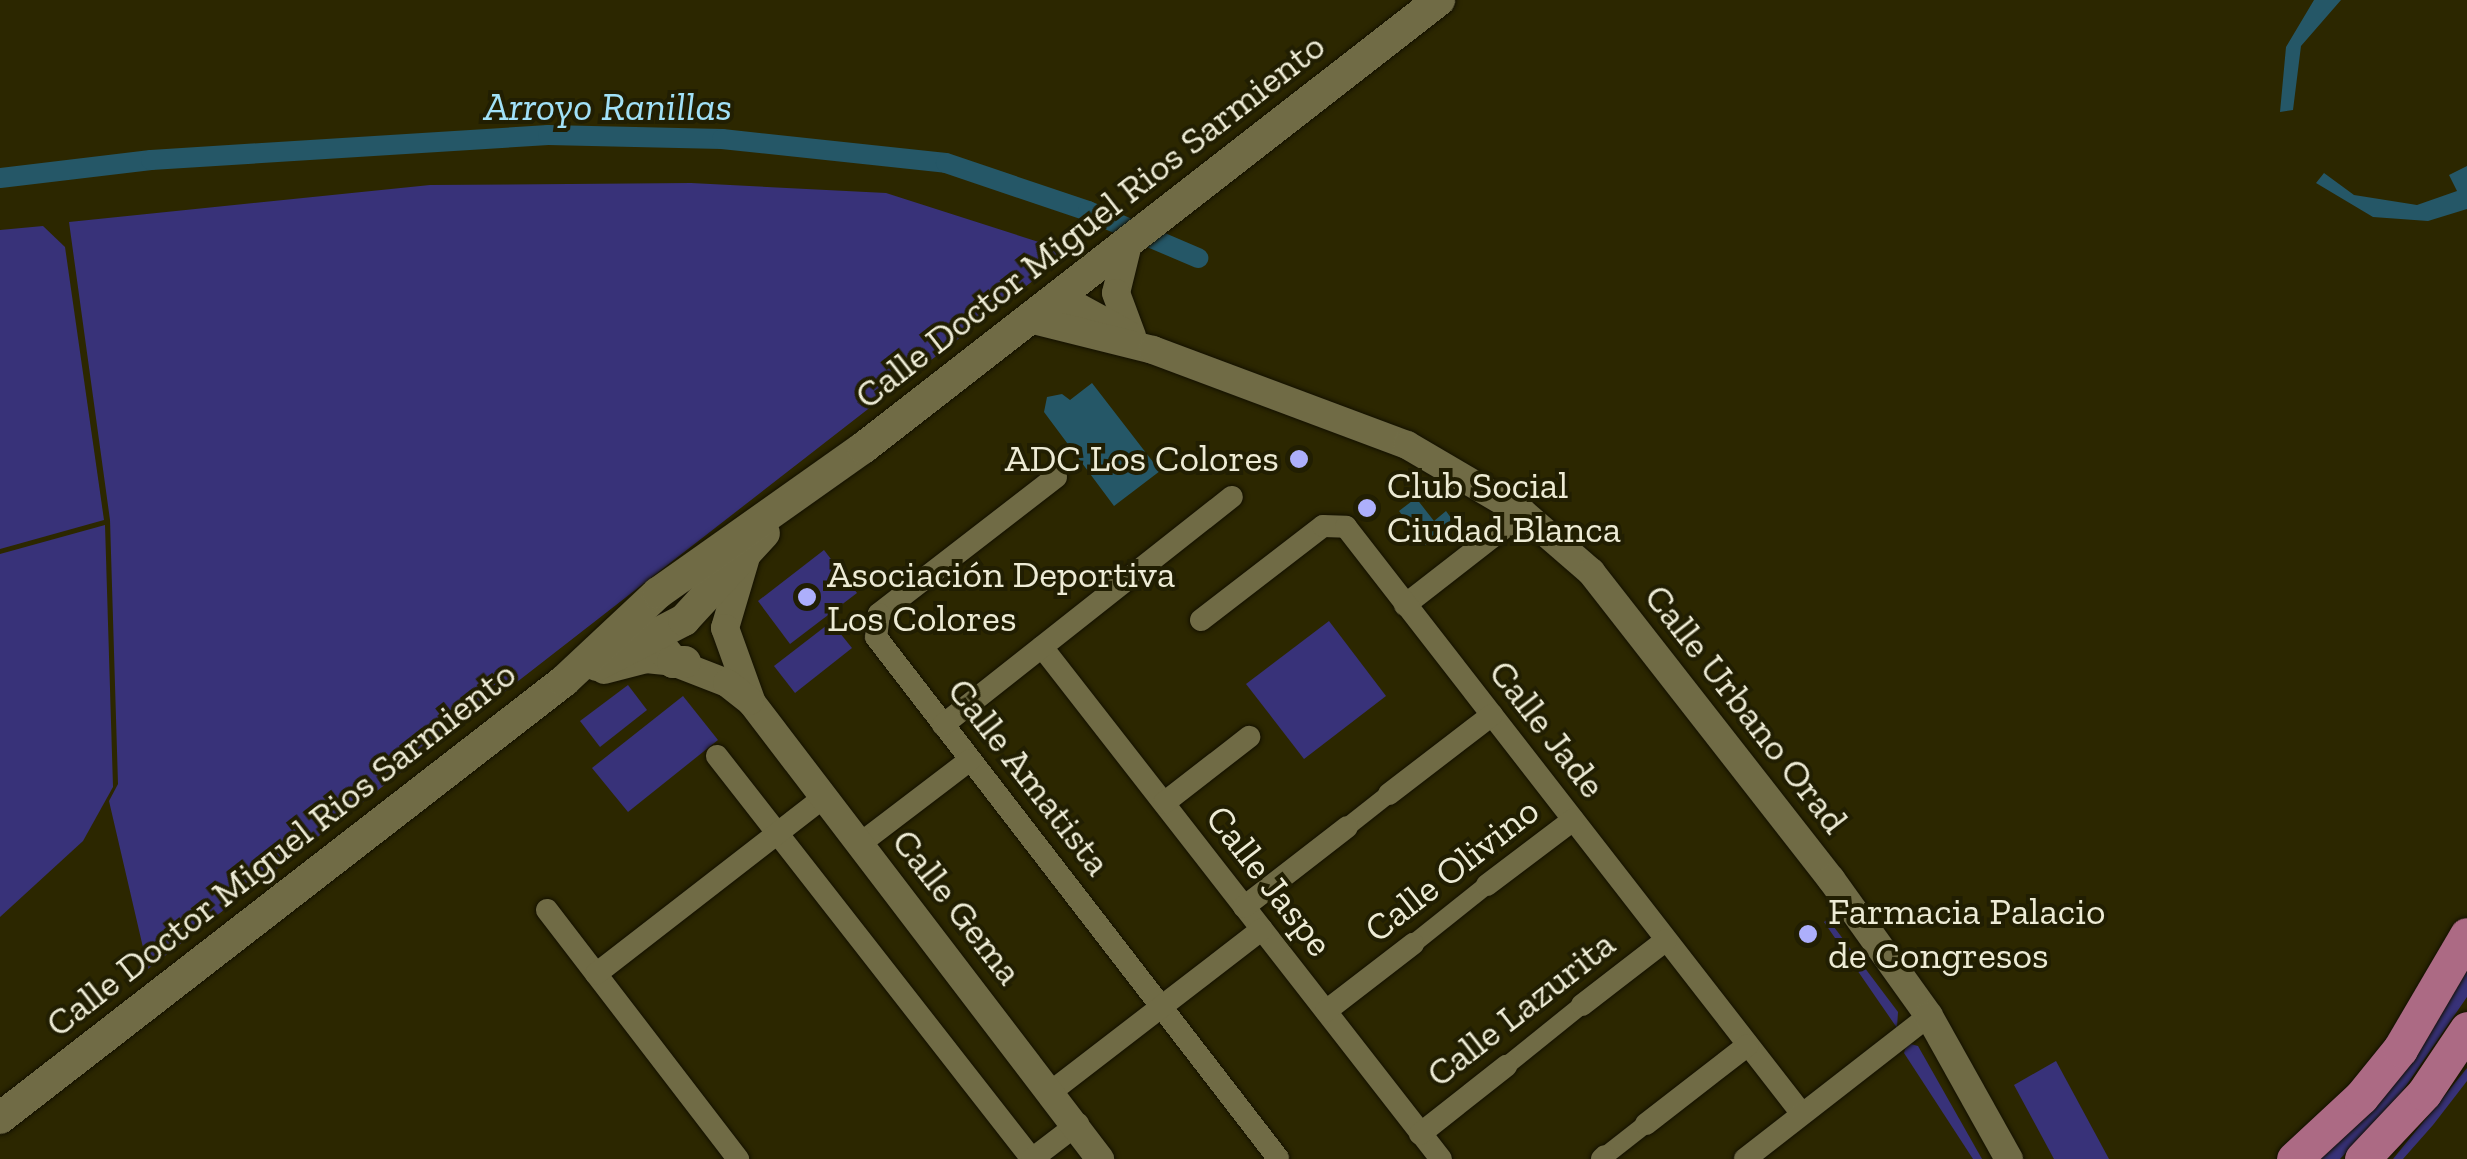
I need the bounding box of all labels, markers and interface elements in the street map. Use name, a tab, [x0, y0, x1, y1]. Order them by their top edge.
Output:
street label: Calle Doctor Miguel Rios Sarmiento	[846, 23, 1334, 419]
water label: Arroyo Ranillas	[484, 82, 732, 130]
place label: ADC Los Colores	[1005, 436, 1279, 482]
marker: ADC Los Colores	[1288, 448, 1310, 470]
place label: Club Social Ciudad Blanca	[1387, 463, 1621, 552]
marker: Club Social Ciudad Blanca	[1356, 497, 1378, 519]
place label: Asociación Deportiva Los Colores	[827, 552, 1175, 642]
street label: Calle Urbano Orad	[1635, 575, 1857, 843]
marker: Asociación Deportiva Los Colores	[796, 586, 818, 608]
street label: Calle Doctor Miguel Rios Sarmiento	[37, 651, 525, 1047]
street label: Calle Jade	[1479, 651, 1615, 807]
street label: Calle Amatista	[937, 669, 1121, 885]
street label: Calle Olivino	[1356, 788, 1548, 952]
street label: Calle Jaspe	[1196, 796, 1342, 966]
street label: Calle Gema	[882, 820, 1032, 994]
place label: Farmacia Palacio de Congresos	[1828, 889, 2105, 978]
street label: Calle Lazurita	[1418, 921, 1624, 1097]
marker: Farmacia Palacio de Congresos	[1797, 923, 1819, 945]

